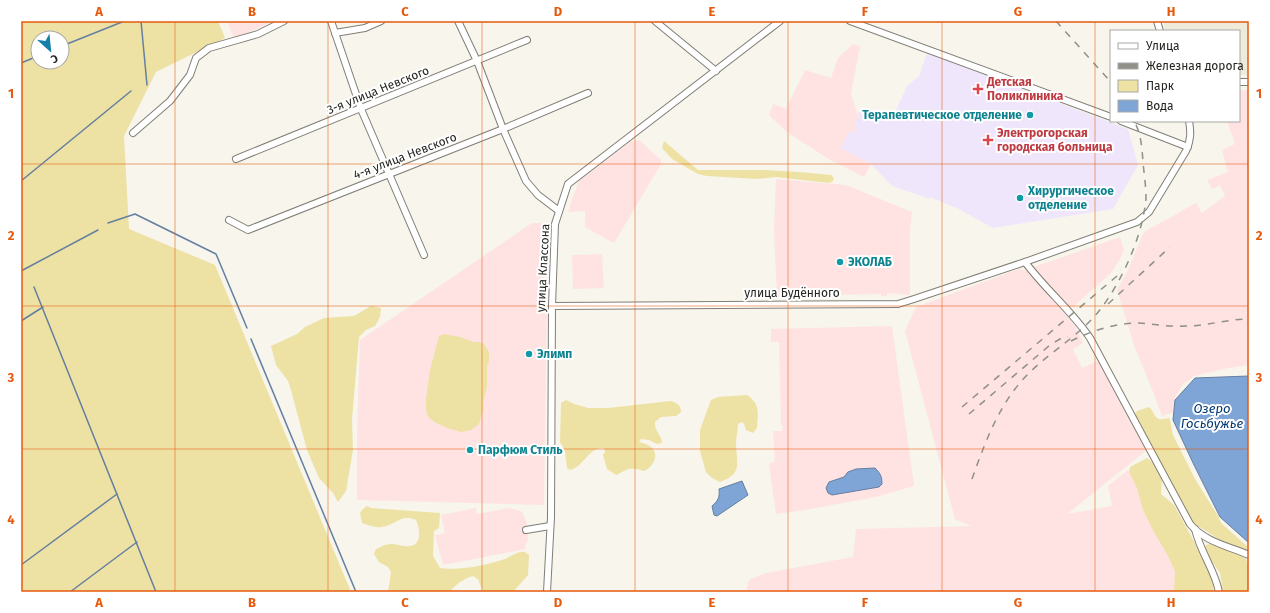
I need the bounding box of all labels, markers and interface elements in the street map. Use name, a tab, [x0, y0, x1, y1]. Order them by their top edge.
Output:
text: A	[94, 4, 103, 19]
text: B	[248, 4, 256, 19]
text: C	[401, 4, 409, 19]
text: D	[554, 4, 563, 19]
text: E	[709, 4, 716, 19]
text: F	[862, 4, 869, 19]
text: G	[1014, 4, 1022, 19]
text: H	[1167, 4, 1175, 19]
north arrow	[30, 30, 70, 70]
legend	[1110, 30, 1240, 122]
text: Улица	[1146, 39, 1180, 53]
text: С	[48, 51, 60, 66]
text: Железная дорога	[1146, 59, 1244, 73]
street label: 3-я улица Невского	[325, 63, 431, 117]
place label: Детская Поликлиника	[986, 75, 1064, 103]
text: Парк	[1146, 79, 1175, 93]
marker: Детская Поликлиника	[972, 83, 984, 95]
text: 1	[8, 86, 14, 101]
text: 1	[1256, 86, 1262, 101]
text: Вода	[1146, 99, 1173, 113]
place label: Терапевтическое отделение	[862, 108, 1022, 122]
marker: Терапевтическое отделение	[1025, 110, 1035, 120]
place label: Электрогорская городская больница	[997, 126, 1113, 154]
street label: 4-я улица Невского	[351, 130, 459, 182]
marker: Электрогорская городская больница	[982, 134, 994, 146]
place label: Хирургическое отделение	[1027, 184, 1114, 212]
marker: Хирургическое отделение	[1015, 193, 1025, 203]
street label: улица Классона	[534, 223, 552, 313]
text: 2	[8, 228, 15, 243]
text: 2	[1256, 228, 1263, 243]
place label: ЭКОЛАБ	[848, 255, 892, 269]
marker: ЭКОЛАБ	[835, 257, 845, 267]
street label: улица Будённого	[744, 286, 840, 300]
place label: Элимп	[537, 347, 572, 361]
marker: Элимп	[524, 349, 534, 359]
text: 3	[7, 370, 15, 385]
text: 3	[1255, 370, 1263, 385]
water label: Озеро Госьбужье	[1181, 401, 1243, 431]
place label: Парфюм Стиль	[478, 443, 563, 457]
marker: Парфюм Стиль	[465, 445, 475, 455]
text: 4	[7, 512, 15, 527]
text: 4	[1255, 512, 1263, 527]
text: A	[94, 595, 103, 610]
text: B	[248, 595, 256, 610]
text: C	[401, 595, 409, 610]
text: D	[554, 595, 563, 610]
text: E	[709, 595, 716, 610]
text: F	[862, 595, 869, 610]
text: G	[1014, 595, 1022, 610]
text: H	[1167, 595, 1175, 610]

